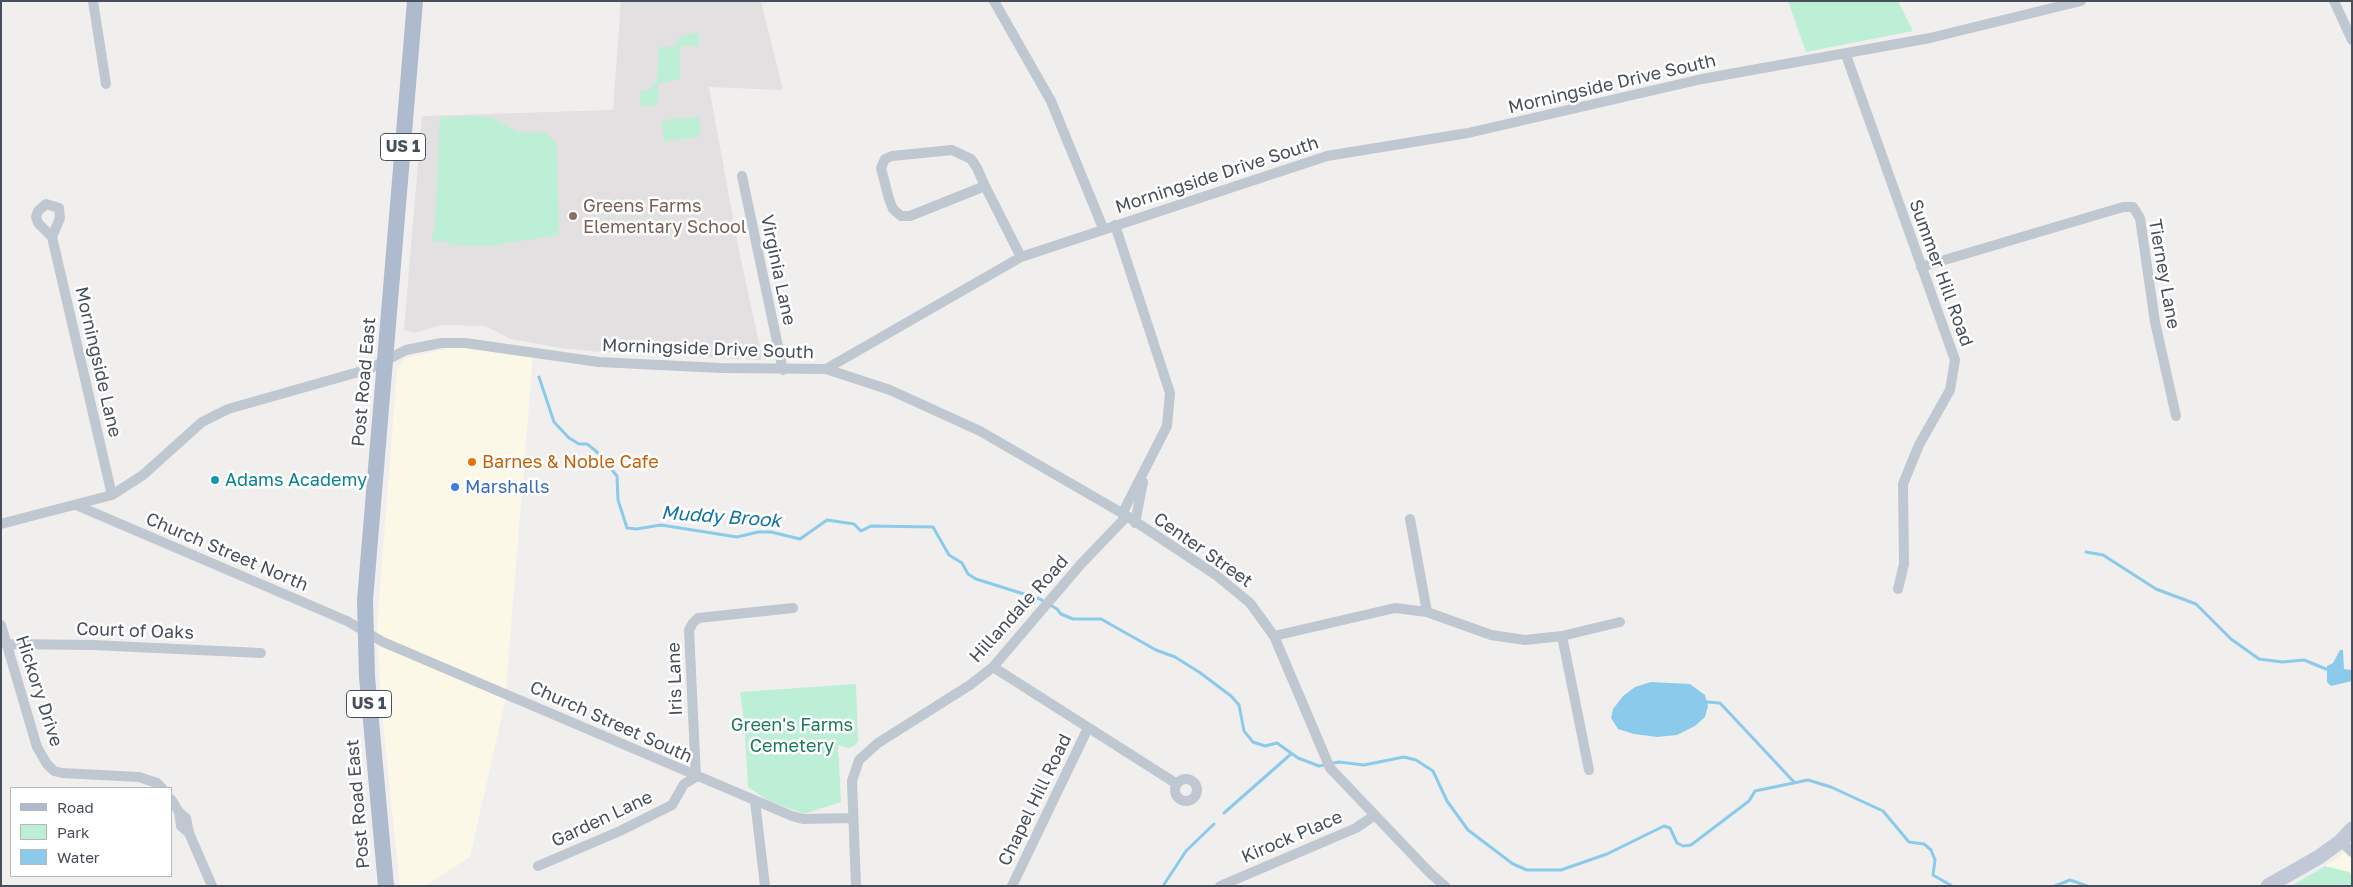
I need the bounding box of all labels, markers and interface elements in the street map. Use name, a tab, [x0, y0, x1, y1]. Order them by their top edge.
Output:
street label: Morningside Drive South	[1506, 50, 1718, 118]
street label: Morningside Drive South	[1113, 132, 1321, 218]
road number: US 1	[380, 134, 426, 160]
place label: Greens Farms Elementary School	[583, 195, 747, 238]
street label: Summer Hill Road	[1904, 197, 1978, 349]
marker: Greens Farms Elementary School	[567, 210, 579, 222]
street label: Virginia Lane	[756, 213, 800, 327]
street label: Tierney Lane	[2144, 217, 2184, 331]
street label: Morningside Lane	[70, 285, 126, 439]
street label: Post Road East	[348, 316, 380, 448]
street label: Morningside Drive South	[602, 335, 814, 363]
place label: Barnes & Noble Cafe	[482, 451, 659, 473]
marker: Barnes & Noble Cafe	[466, 456, 478, 468]
place label: Adams Academy	[225, 469, 367, 491]
marker: Adams Academy	[209, 474, 221, 486]
place label: Marshalls	[465, 476, 550, 498]
marker: Marshalls	[449, 481, 461, 493]
water label: Muddy Brook	[660, 501, 782, 533]
street label: Church Street North	[143, 508, 311, 596]
street label: Center Street	[1149, 508, 1257, 592]
street label: Hillandale Road	[965, 551, 1073, 667]
street label: Court of Oaks	[76, 618, 194, 644]
street label: Hickory Drive	[11, 633, 67, 749]
street label: Iris Lane	[663, 642, 687, 716]
street label: Church Street South	[526, 676, 696, 768]
road number: US 1	[346, 691, 392, 718]
park label: Green's Farms Cemetery	[731, 714, 853, 756]
street label: Chapel Hill Road	[994, 731, 1076, 869]
street label: Post Road East	[342, 738, 374, 870]
street label: Garden Lane	[548, 786, 656, 852]
legend	[10, 787, 172, 877]
text: Road	[57, 798, 94, 816]
street label: Kirock Place	[1238, 806, 1346, 868]
text: Park	[57, 823, 89, 841]
text: Water	[57, 848, 100, 866]

